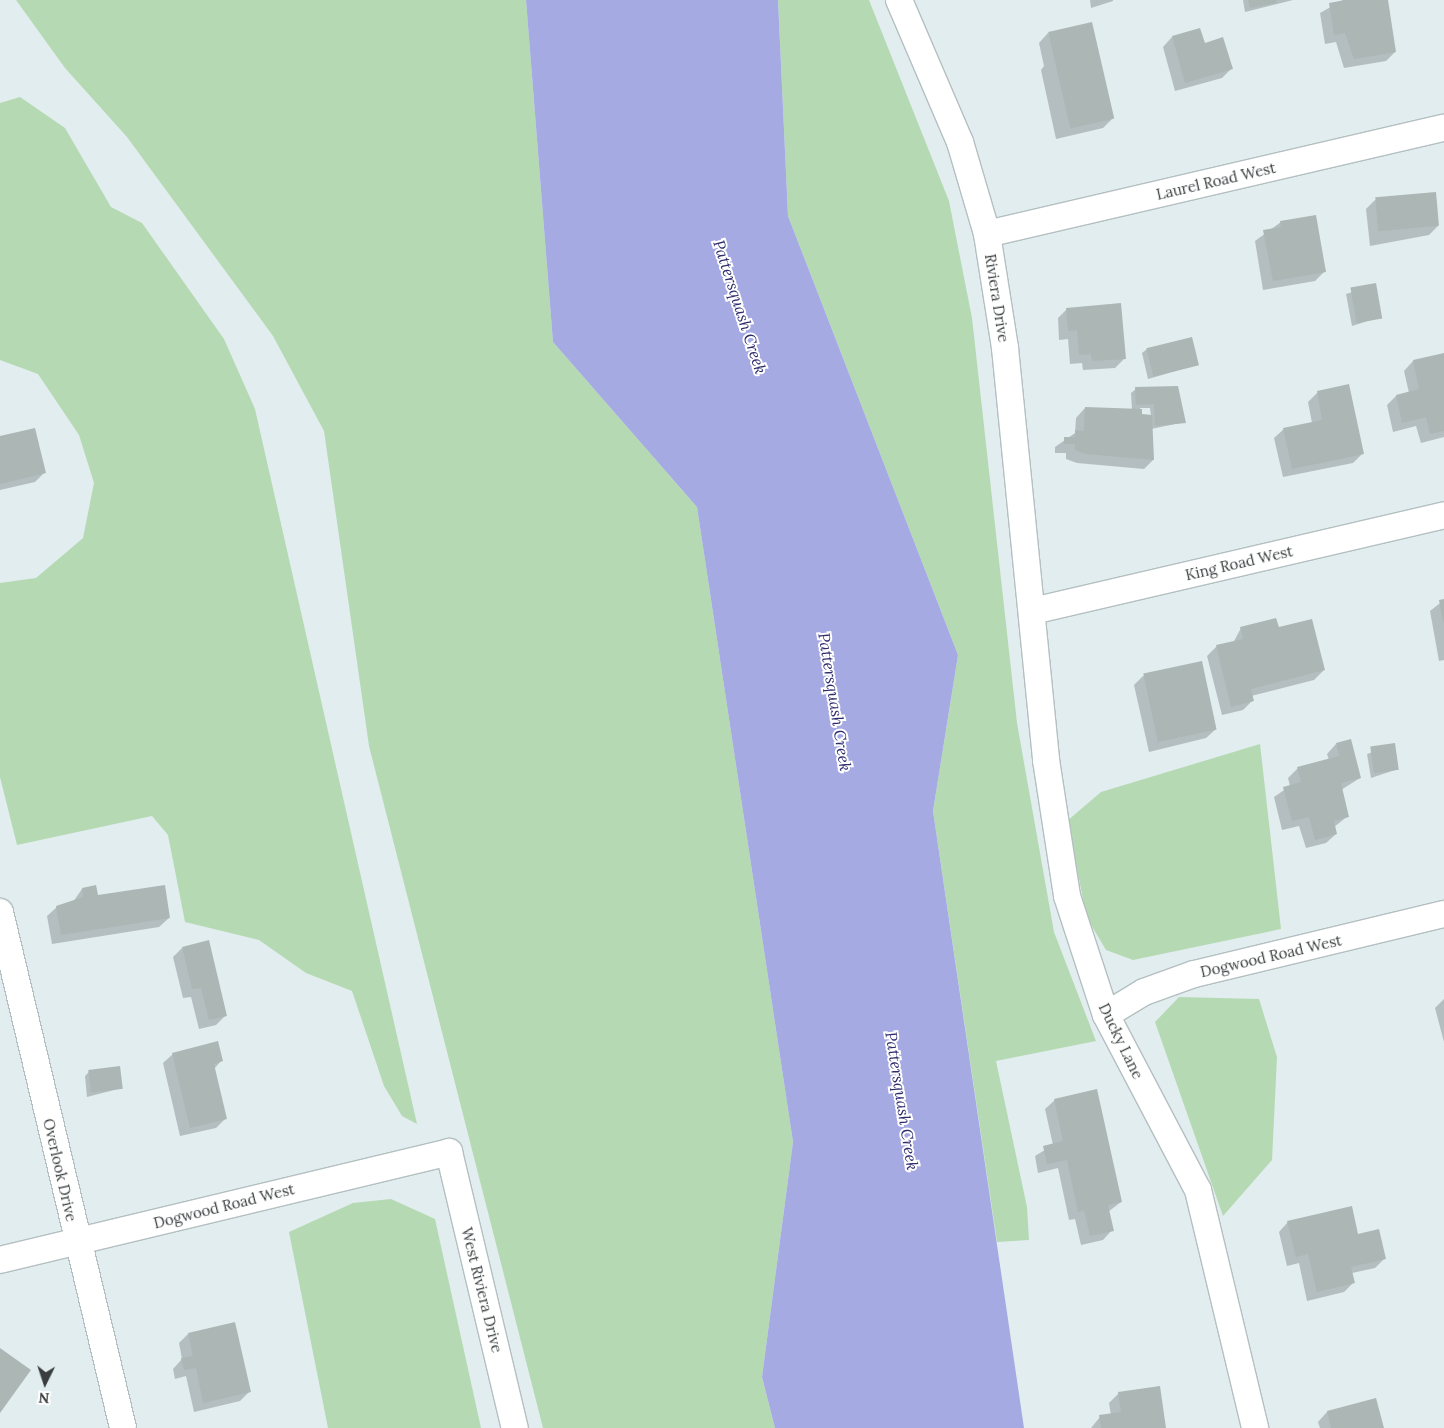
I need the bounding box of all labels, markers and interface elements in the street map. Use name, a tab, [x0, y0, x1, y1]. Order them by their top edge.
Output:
street label: Laurel Road West	[1154, 158, 1278, 204]
water label: Pattersquash Creek	[709, 238, 771, 376]
street label: Riviera Drive	[981, 253, 1013, 343]
street label: King Road West	[1183, 542, 1295, 584]
water label: Pattersquash Creek	[815, 631, 855, 773]
street label: Dogwood Road West	[1198, 931, 1344, 981]
street label: Ducky Lane	[1095, 1000, 1147, 1082]
water label: Pattersquash Creek	[882, 1030, 922, 1172]
street label: Overlook Drive	[39, 1117, 81, 1223]
street label: Dogwood Road West	[152, 1180, 296, 1232]
street label: West Riviera Drive	[458, 1226, 506, 1354]
north arrow	[20, 1358, 70, 1408]
text: N	[38, 1389, 50, 1407]

